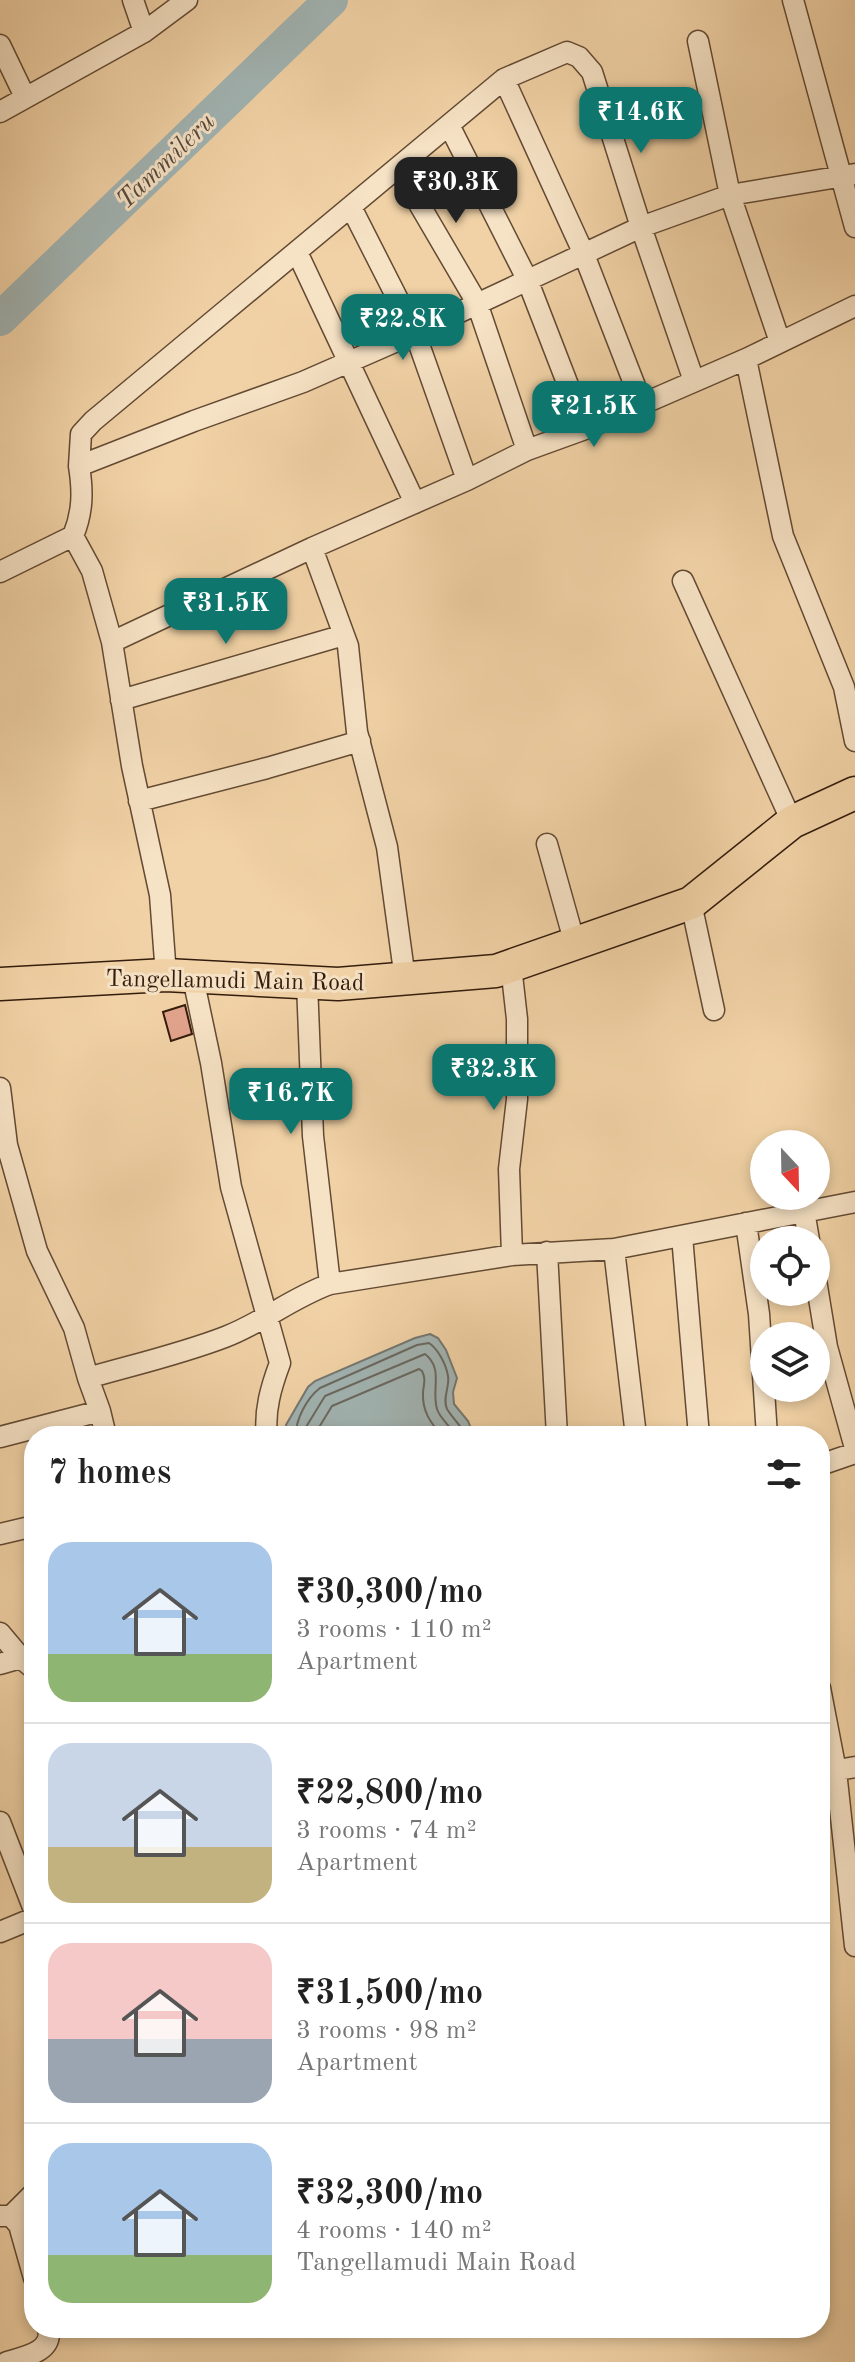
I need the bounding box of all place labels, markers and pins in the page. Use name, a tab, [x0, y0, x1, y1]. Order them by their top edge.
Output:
pin: ₹14.6K	[576, 87, 706, 155]
pin: ₹30.3K	[391, 157, 521, 225]
pin: ₹22.8K	[338, 294, 468, 362]
pin: ₹21.5K	[529, 381, 659, 449]
pin: ₹31.5K	[161, 578, 291, 646]
pin: ₹32.3K	[429, 1044, 559, 1112]
pin: ₹16.7K	[226, 1068, 356, 1136]

